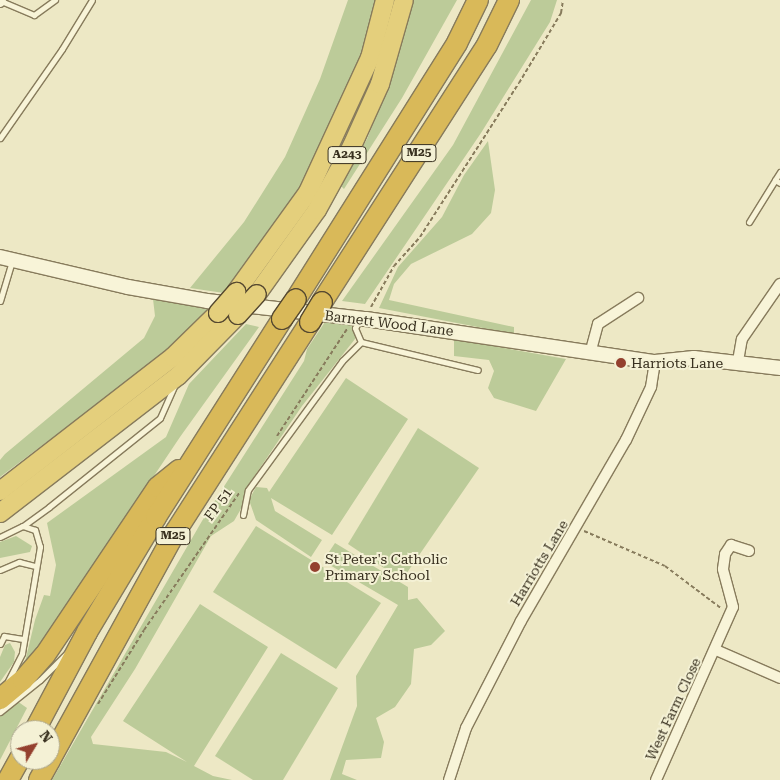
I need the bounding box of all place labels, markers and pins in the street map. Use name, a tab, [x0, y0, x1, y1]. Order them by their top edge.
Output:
place label: Harriots Lane	[631, 355, 723, 371]
marker: Harriots Lane	[615, 357, 627, 369]
place label: St Peter's Catholic Primary School	[325, 551, 448, 584]
marker: St Peter's Catholic Primary School	[309, 561, 321, 573]

